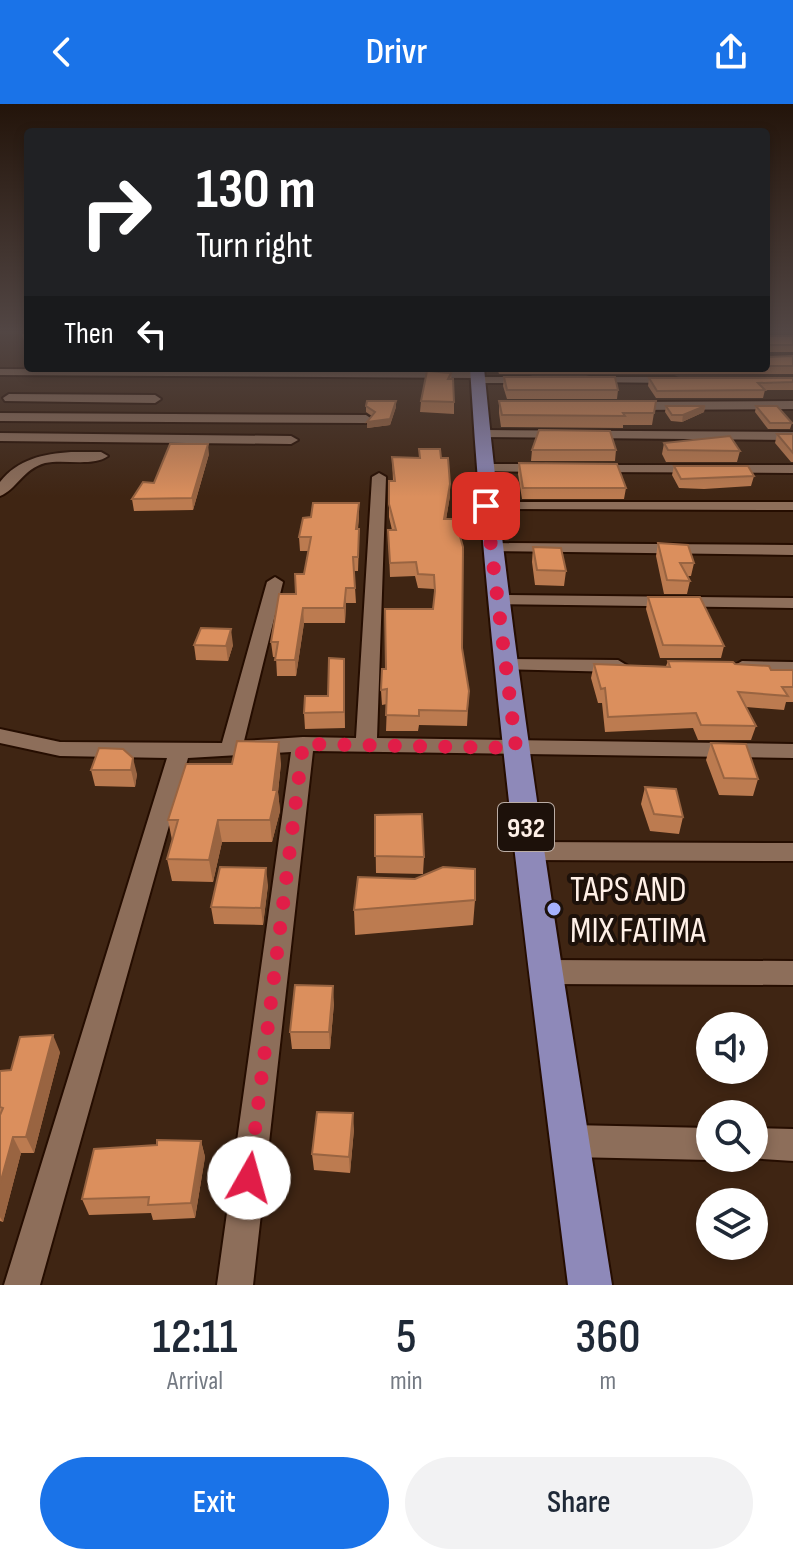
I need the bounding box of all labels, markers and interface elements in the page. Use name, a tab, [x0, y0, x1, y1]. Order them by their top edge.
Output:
icon: back	[40, 30, 84, 74]
icon: share	[709, 30, 753, 74]
text: Drivr	[366, 31, 427, 74]
text: 130 m	[196, 157, 316, 224]
icon: right	[64, 160, 168, 264]
text: Turn right	[196, 225, 313, 268]
icon: left	[130, 312, 174, 356]
text: Then	[64, 316, 114, 352]
pin	[452, 472, 520, 540]
icon: arrive	[464, 484, 508, 528]
road number: 932	[498, 803, 554, 851]
place label: TAPS AND MIX FATIMA	[570, 869, 706, 953]
marker: TAPS AND MIX FATIMA	[545, 900, 563, 918]
map controls	[696, 1012, 768, 1260]
button: sound	[696, 1012, 768, 1084]
button: search	[696, 1100, 768, 1172]
position arrow	[207, 1136, 291, 1220]
button: layers	[696, 1188, 768, 1260]
text: 12:11	[153, 1309, 238, 1366]
text: 5	[396, 1309, 417, 1366]
text: 360	[575, 1309, 640, 1366]
text: Arrival	[167, 1366, 223, 1397]
text: min	[390, 1366, 423, 1397]
text: m	[600, 1366, 616, 1397]
button: Exit	[40, 1457, 389, 1549]
button: Share	[405, 1457, 753, 1549]

